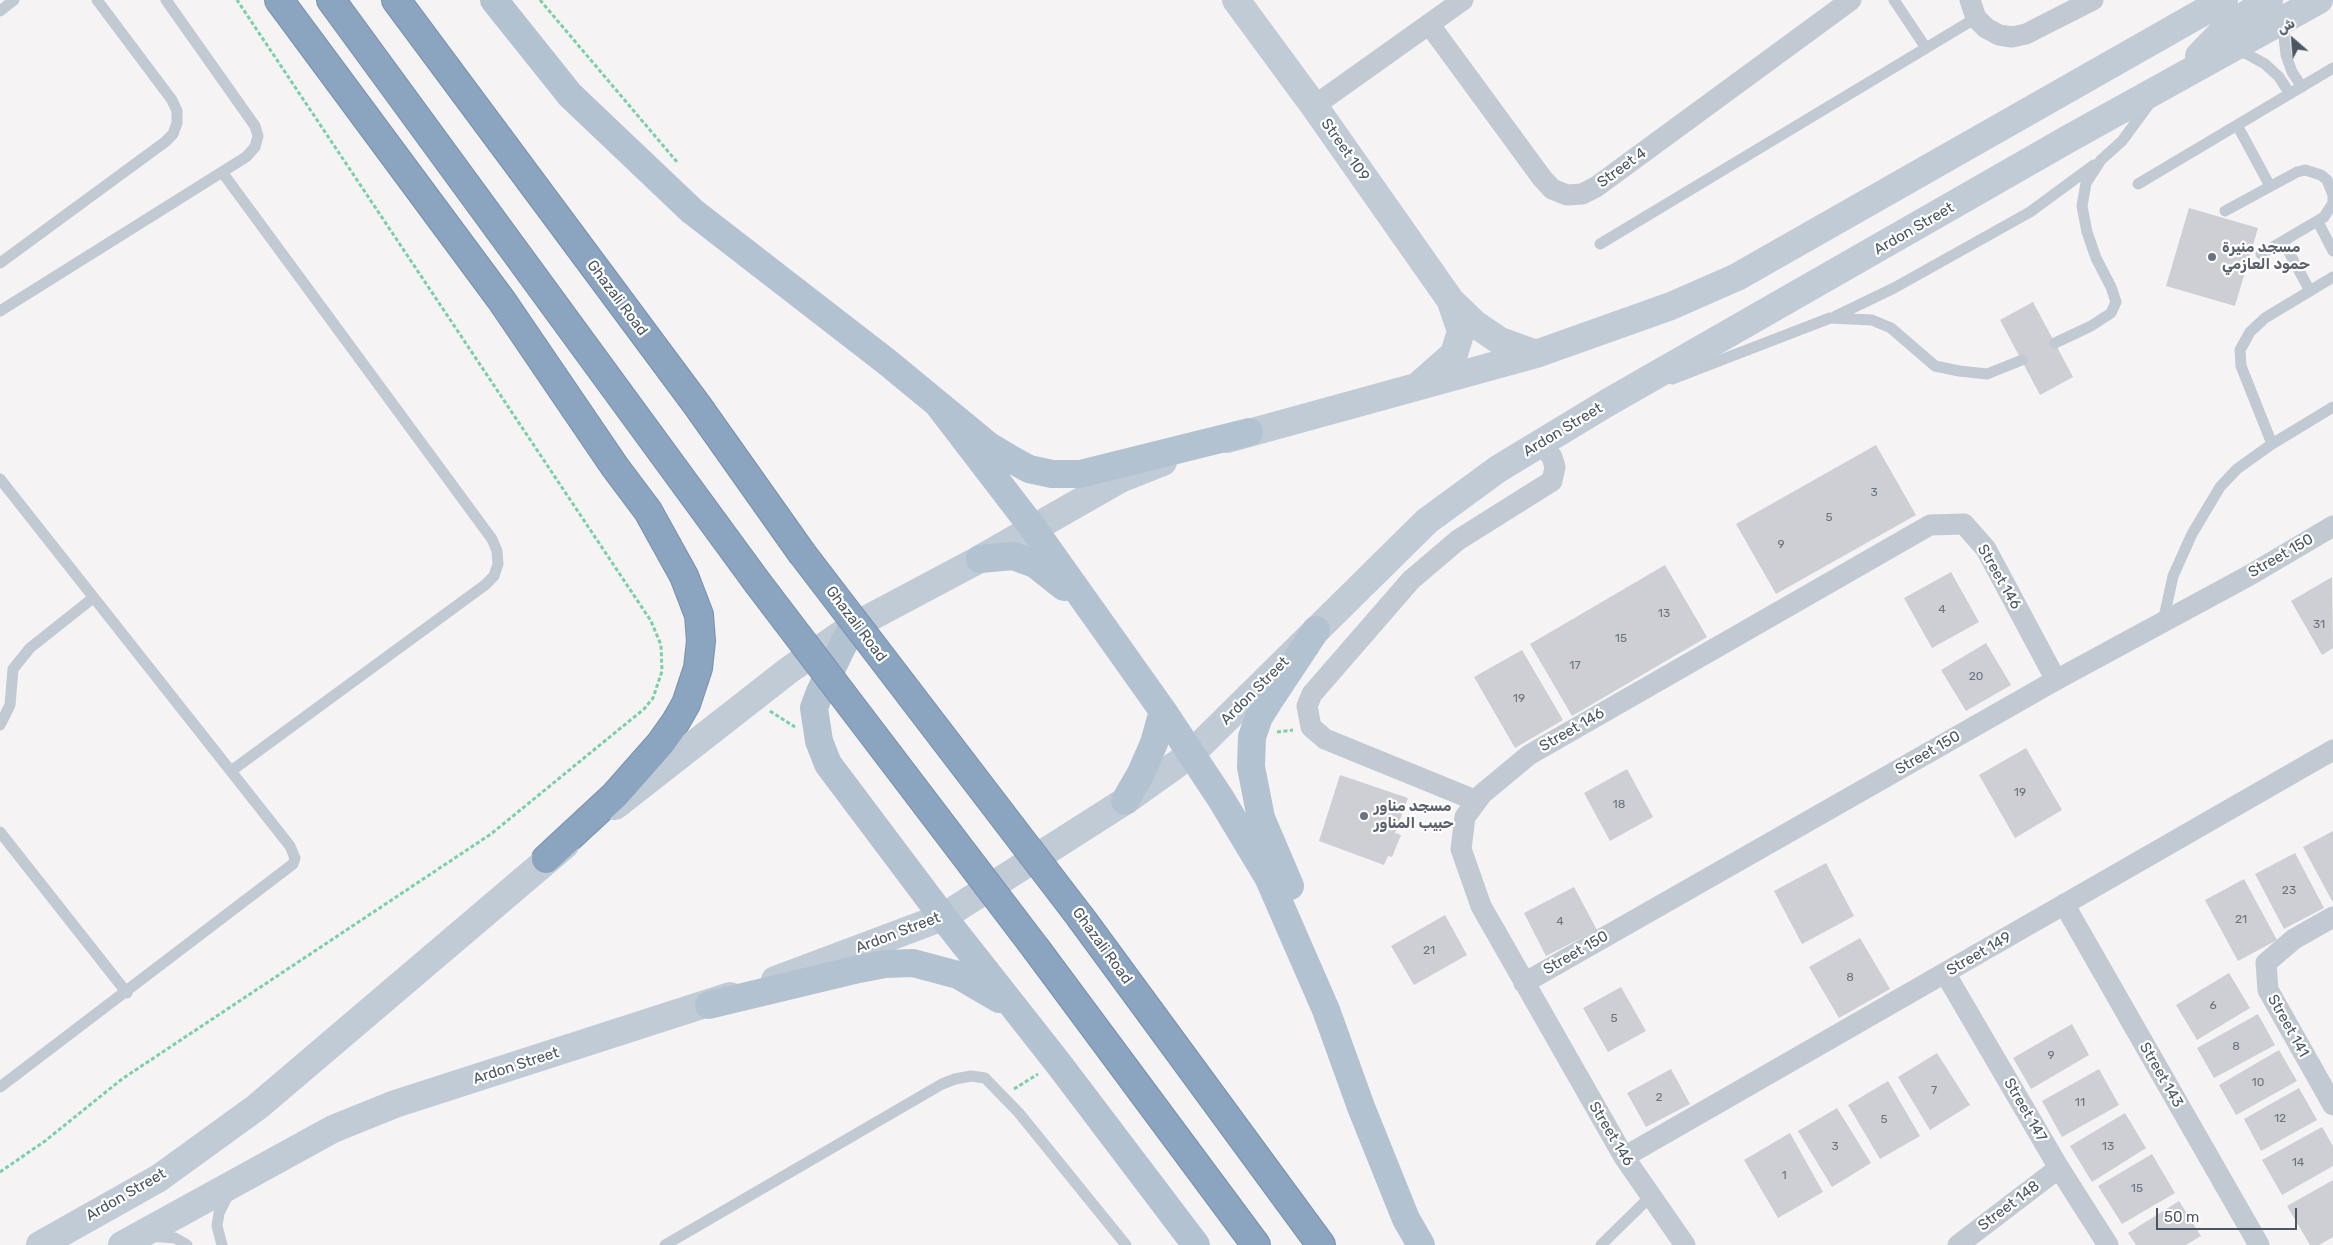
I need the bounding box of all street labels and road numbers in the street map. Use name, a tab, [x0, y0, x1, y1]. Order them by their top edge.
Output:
street label: Street 109	[1317, 115, 1373, 185]
street label: Street 4	[1594, 144, 1650, 192]
street label: Ardon Street	[1871, 199, 1957, 259]
street label: Ghazali Road	[583, 257, 651, 339]
street label: Ardon Street	[1520, 399, 1606, 461]
street label: Street 150	[2245, 530, 2317, 582]
street label: Street 146	[1973, 541, 2025, 613]
street label: Ghazali Road	[822, 583, 890, 665]
street label: Ardon Street	[1217, 653, 1293, 729]
street label: Street 146	[1536, 704, 1608, 756]
street label: Street 150	[1892, 727, 1964, 779]
street label: Ghazali Road	[1068, 904, 1136, 988]
street label: Ardon Street	[853, 909, 943, 957]
street label: Street 150	[1540, 927, 1612, 979]
street label: Street 149	[1944, 928, 2014, 980]
street label: Street 141	[2263, 992, 2313, 1060]
street label: Street 143	[2135, 1039, 2187, 1111]
street label: Ardon Street	[471, 1044, 561, 1088]
street label: Street 147	[2000, 1075, 2050, 1145]
street label: Street 146	[1585, 1099, 1637, 1169]
street label: Ardon Street	[83, 1165, 169, 1225]
street label: Street 148	[1975, 1177, 2043, 1235]

